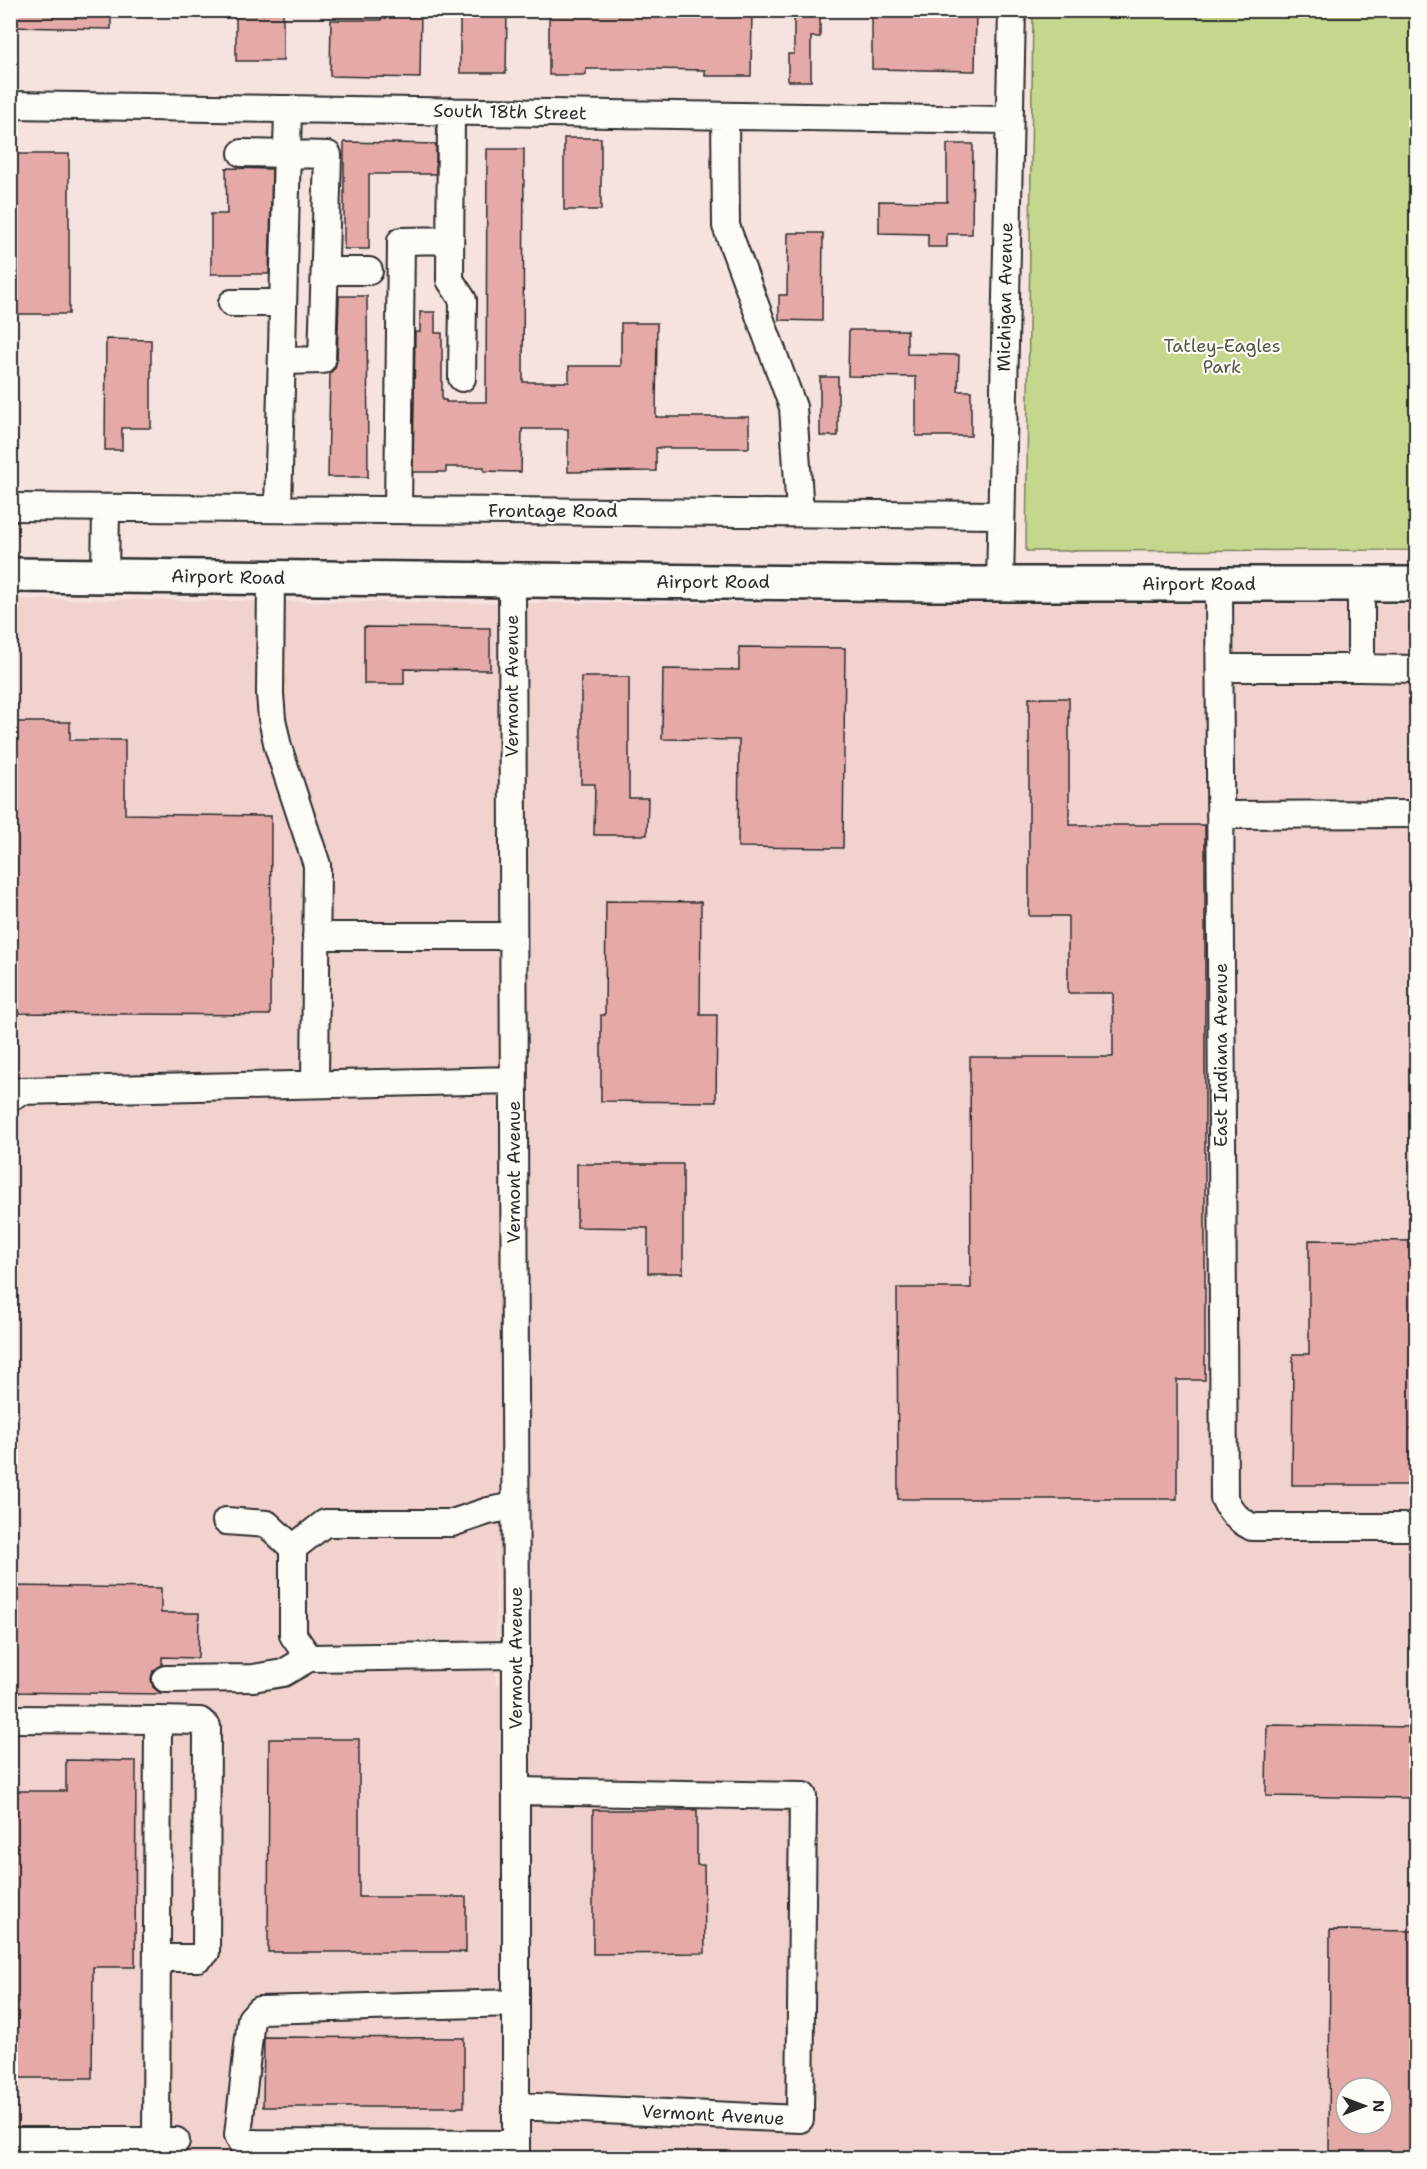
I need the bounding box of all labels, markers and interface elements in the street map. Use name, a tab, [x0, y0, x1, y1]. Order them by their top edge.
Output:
street label: South 18th Street	[433, 99, 587, 125]
street label: Michigan Avenue	[992, 222, 1018, 372]
park label: Tatley-Eagles Park	[1163, 334, 1281, 379]
street label: Frontage Road	[488, 499, 618, 523]
street label: Airport Road	[171, 564, 285, 590]
street label: Airport Road	[656, 570, 770, 594]
street label: Airport Road	[1142, 572, 1256, 596]
street label: Vermont Avenue	[500, 614, 524, 758]
street label: East Indiana Avenue	[1209, 963, 1233, 1147]
street label: Vermont Avenue	[502, 1100, 526, 1244]
street label: Vermont Avenue	[504, 1586, 528, 1730]
north arrow	[1334, 2076, 1394, 2136]
street label: Vermont Avenue	[641, 2099, 785, 2131]
text: N	[1368, 2100, 1389, 2112]

